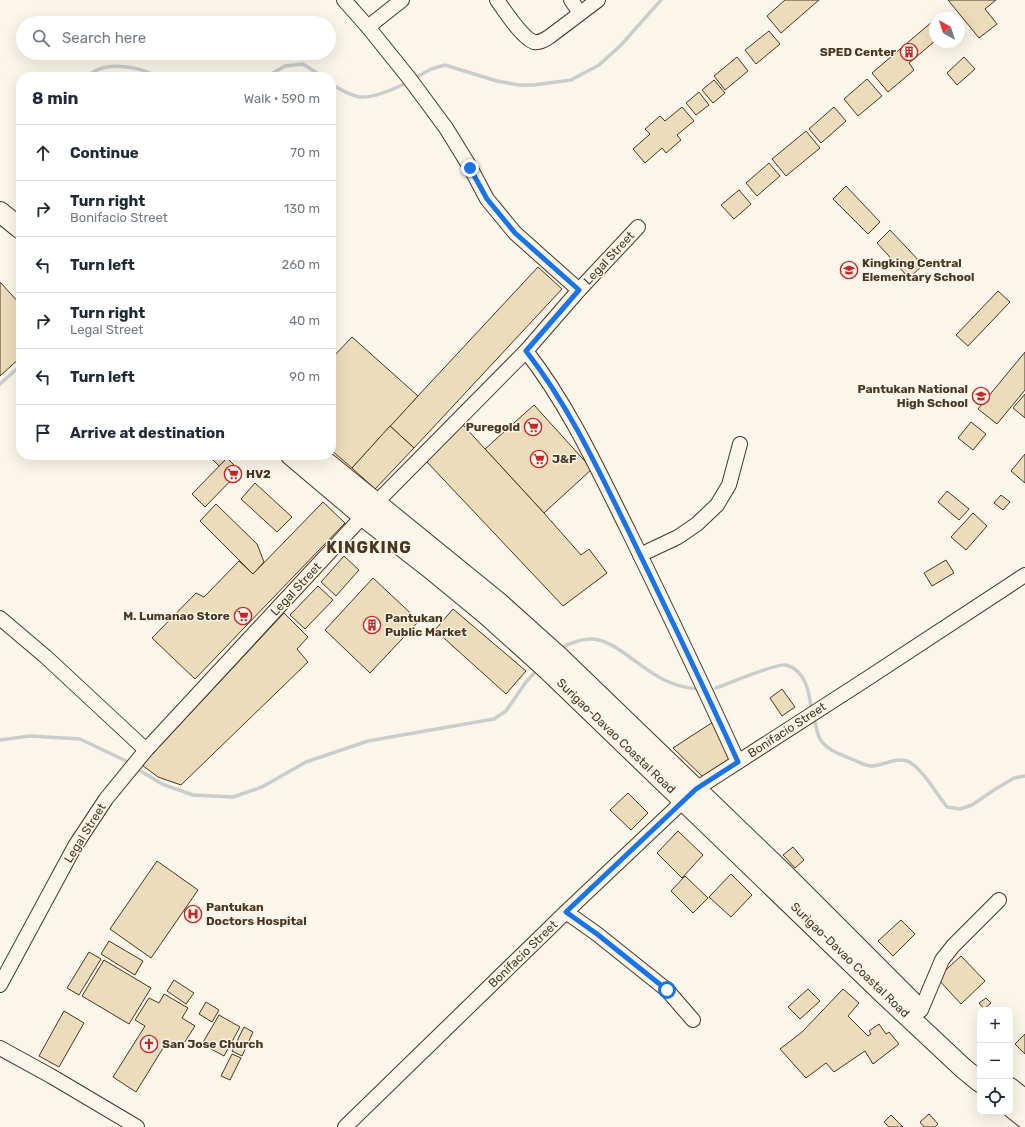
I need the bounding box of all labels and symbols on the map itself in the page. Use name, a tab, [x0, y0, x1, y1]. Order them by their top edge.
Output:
north arrow	[929, 12, 965, 48]
building icon: SPED Center	[899, 42, 919, 62]
place label: SPED Center	[820, 45, 897, 59]
route end	[461, 159, 479, 177]
street label: Legal Street	[581, 228, 637, 288]
place label: Kingking Central Elementary School	[862, 256, 974, 284]
school or university icon: Kingking Central Elementary School	[839, 260, 859, 280]
place label: Pantukan National High School	[858, 382, 968, 410]
school or university icon: Pantukan National High School	[971, 386, 991, 406]
supermarket icon: Puregold	[523, 417, 543, 437]
place label: Puregold	[466, 420, 520, 434]
supermarket icon: J&F	[529, 449, 549, 469]
place label: J&F	[552, 452, 576, 466]
supermarket icon: HV2	[223, 464, 243, 484]
place label: HV2	[246, 467, 271, 481]
district label: KINGKING	[326, 538, 412, 557]
street label: Legal Street	[268, 559, 324, 619]
supermarket icon: M. Lumanao Store	[233, 606, 253, 626]
place label: M. Lumanao Store	[123, 609, 230, 623]
place label: Pantukan Public Market	[385, 611, 467, 639]
building icon: Pantukan Public Market	[362, 615, 382, 635]
street label: Surigao-Davao Coastal Road	[554, 676, 678, 796]
street label: Bonifacio Street	[745, 699, 829, 760]
street label: Legal Street	[61, 800, 109, 865]
place label: Pantukan Doctors Hospital	[206, 900, 307, 928]
street label: Surigao-Davao Coastal Road	[788, 900, 912, 1020]
hospital icon: Pantukan Doctors Hospital	[183, 904, 203, 924]
street label: Bonifacio Street	[486, 917, 561, 990]
route start	[658, 981, 676, 999]
church icon: San Jose Church	[139, 1034, 159, 1054]
place label: San Jose Church	[162, 1037, 263, 1051]

